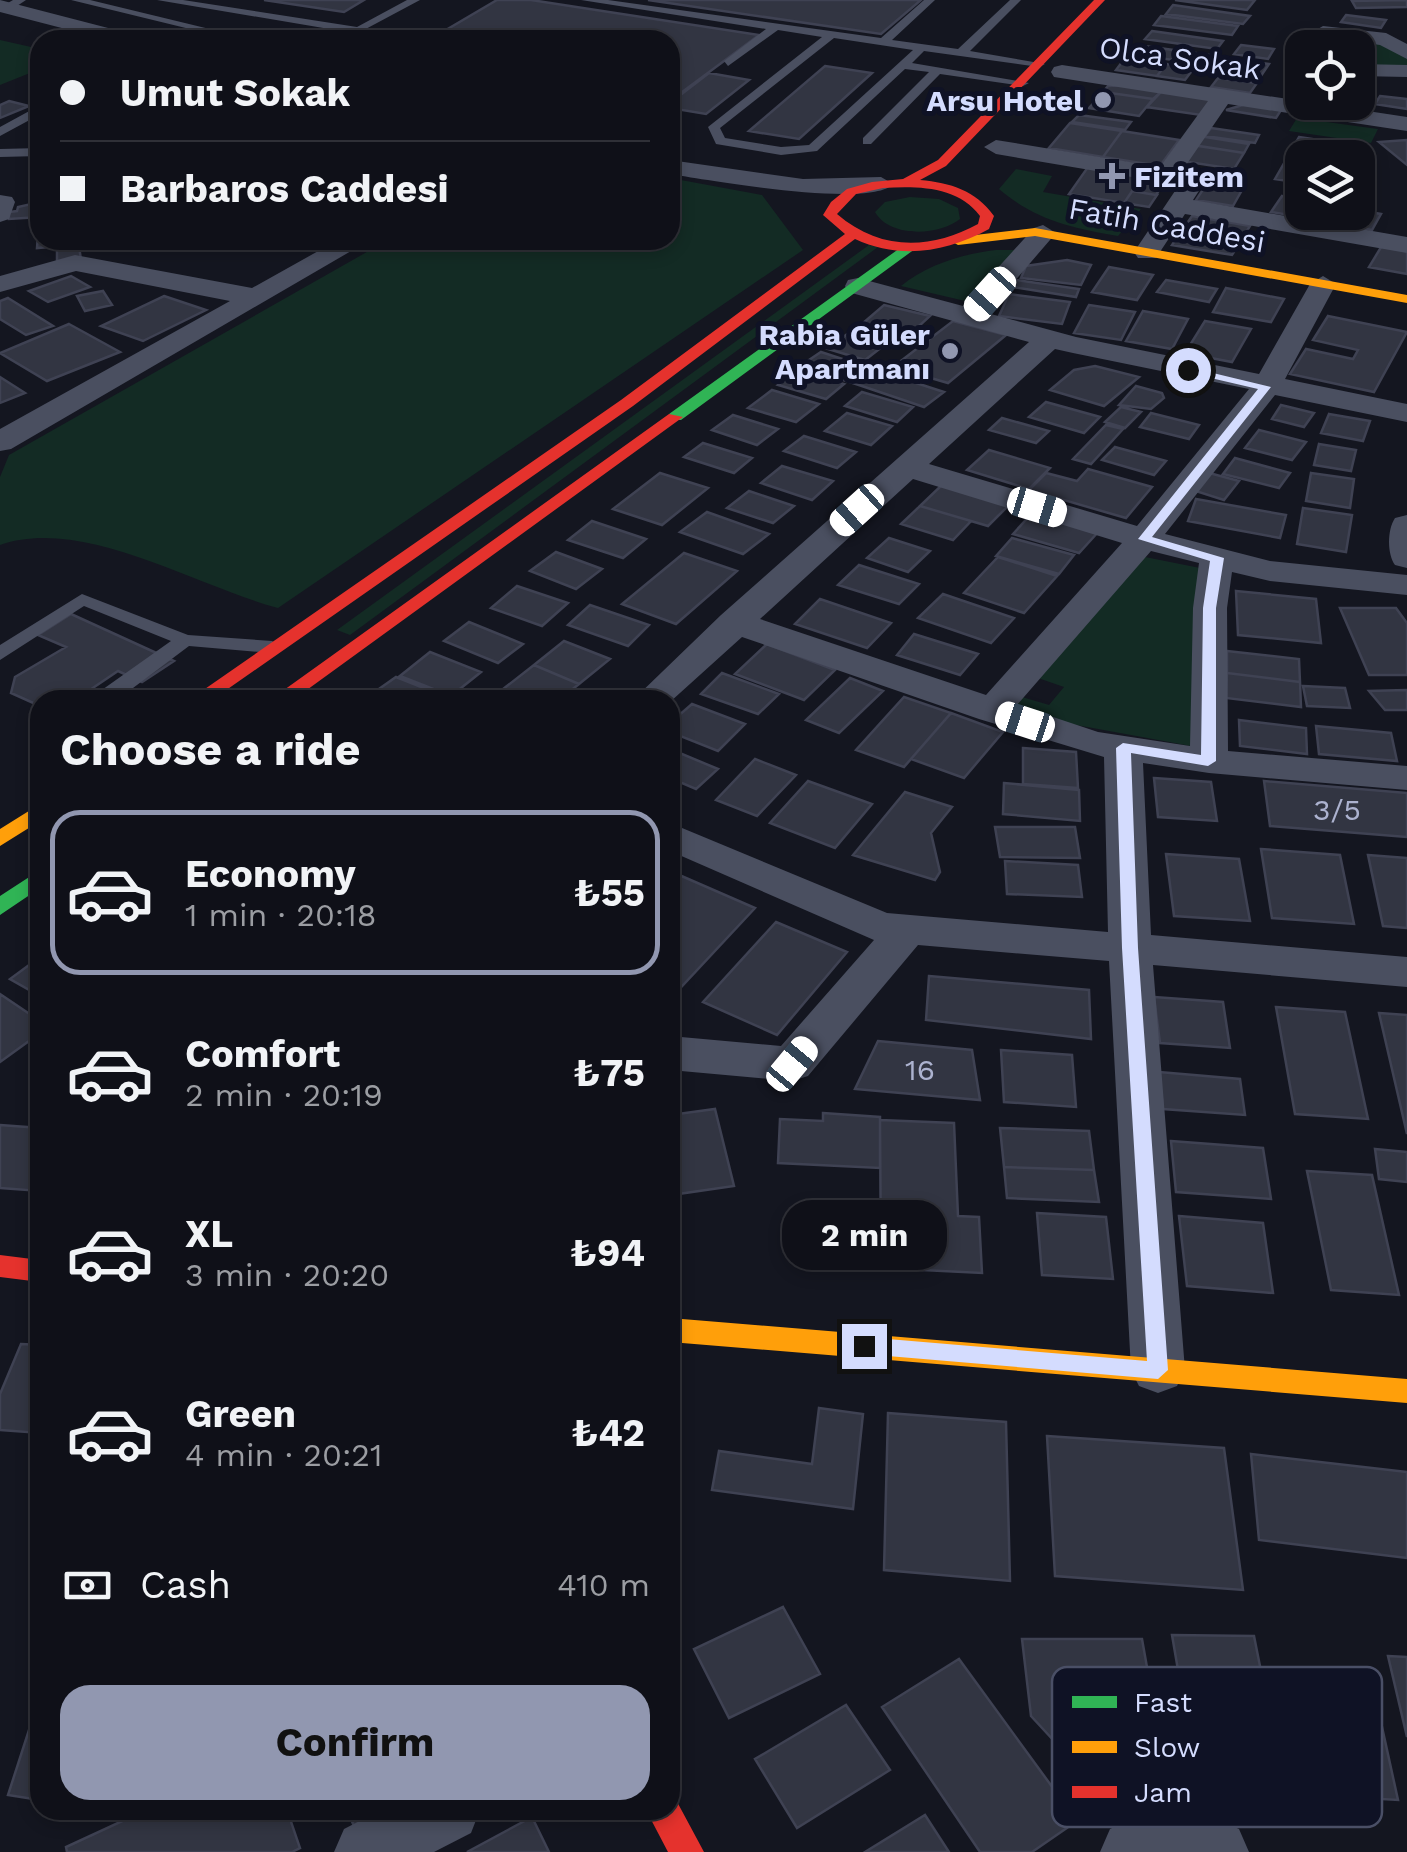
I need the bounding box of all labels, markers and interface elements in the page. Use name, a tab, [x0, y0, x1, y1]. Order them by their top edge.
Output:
street label: Olca Sokak	[1097, 29, 1263, 87]
map controls	[1285, 30, 1375, 230]
button: locate	[1285, 30, 1375, 120]
text: Umut Sokak	[120, 71, 350, 115]
place label: Arsu Hotel	[927, 83, 1083, 118]
marker: Arsu Hotel	[1092, 89, 1114, 111]
button: layers	[1285, 140, 1375, 230]
place label: Fizitem	[1134, 159, 1244, 194]
marker: Fizitem	[1099, 163, 1125, 189]
text: Barbaros Caddesi	[120, 167, 449, 211]
street label: Fatih Caddesi	[1066, 191, 1268, 259]
car	[959, 262, 1021, 326]
place label: Rabia Güler Apartmanı	[758, 317, 930, 386]
marker: Rabia Güler Apartmanı	[939, 340, 961, 362]
route start	[1166, 348, 1211, 393]
car	[825, 479, 889, 541]
car	[1004, 484, 1070, 530]
car	[992, 698, 1058, 746]
text: Choose a ride	[60, 723, 360, 776]
house number: 3/5	[1313, 792, 1361, 827]
icon: car	[65, 848, 155, 938]
text: Economy	[185, 852, 356, 896]
text: ₺55	[574, 871, 645, 915]
text: 1 min · 20:18	[185, 896, 377, 934]
icon: car	[65, 1028, 155, 1118]
car	[761, 1031, 823, 1097]
text: Comfort	[185, 1032, 340, 1076]
text: ₺75	[573, 1051, 645, 1095]
house number: 16	[905, 1052, 935, 1087]
text: 2 min · 20:19	[185, 1076, 383, 1114]
callout: 2 min	[782, 1201, 946, 1271]
icon: car	[65, 1208, 155, 1298]
text: XL	[185, 1212, 233, 1256]
text: 2 min	[821, 1216, 908, 1254]
text: ₺94	[570, 1231, 645, 1275]
text: 3 min · 20:20	[185, 1256, 389, 1294]
route end	[842, 1324, 887, 1369]
icon: car	[65, 1388, 155, 1478]
text: Green	[185, 1392, 296, 1436]
text: ₺42	[571, 1411, 645, 1455]
text: 4 min · 20:21	[185, 1436, 383, 1474]
icon: cash	[60, 1558, 115, 1613]
text: Cash	[140, 1563, 231, 1607]
text: 410 m	[557, 1566, 650, 1604]
legend	[1052, 1667, 1382, 1827]
button: Confirm	[60, 1685, 650, 1800]
text: Fast	[1134, 1686, 1192, 1719]
text: Slow	[1134, 1731, 1200, 1764]
text: Jam	[1134, 1776, 1192, 1809]

